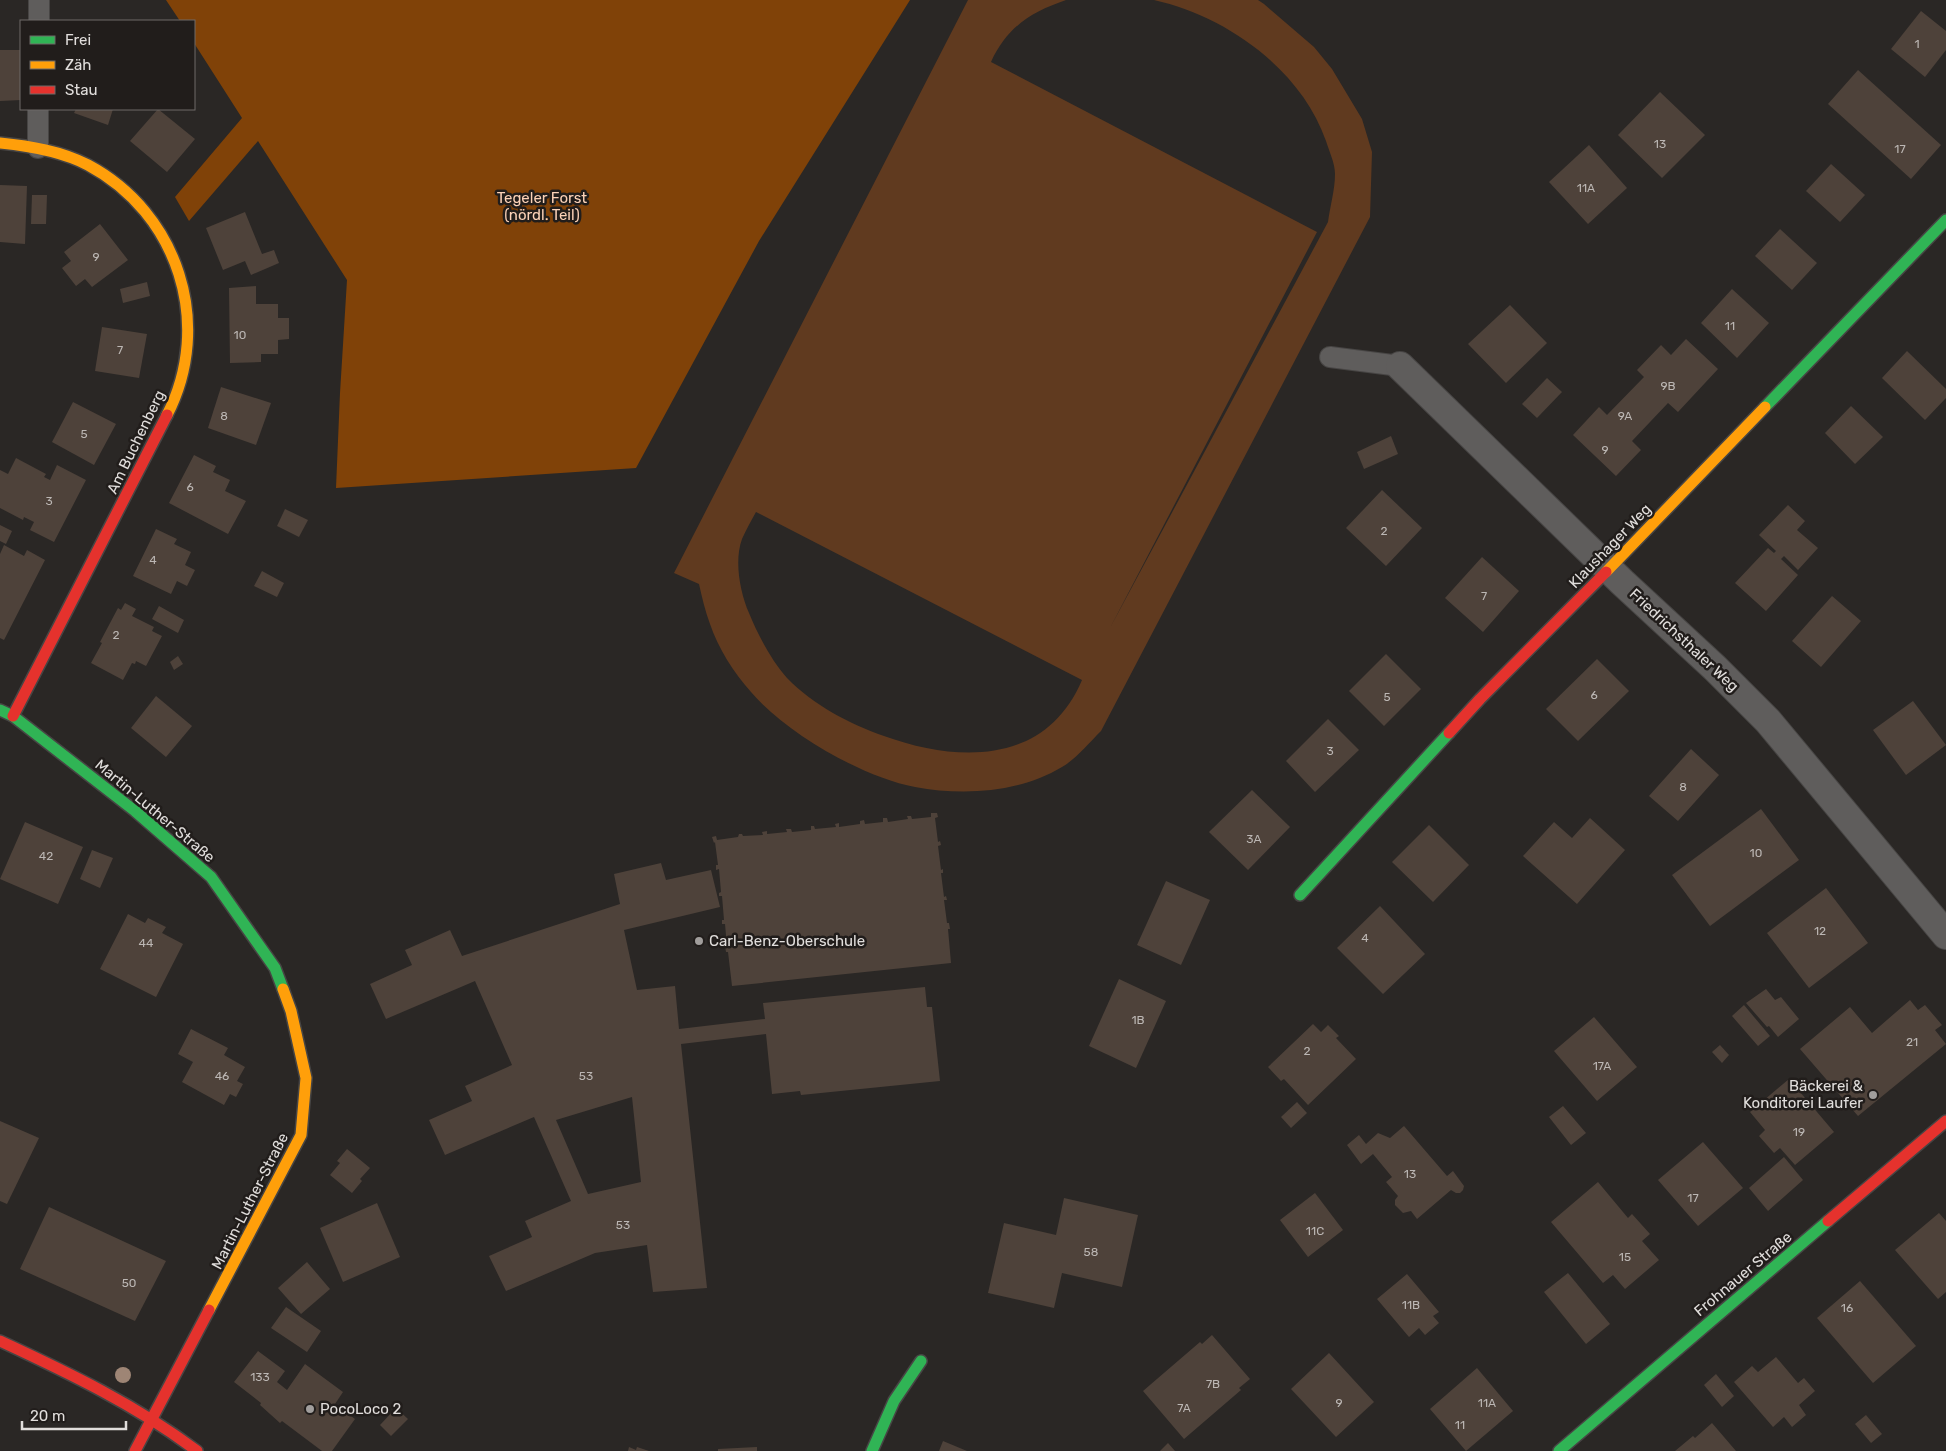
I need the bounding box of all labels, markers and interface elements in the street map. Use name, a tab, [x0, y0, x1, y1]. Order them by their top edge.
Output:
legend	[20, 20, 195, 110]
text: Frei	[65, 31, 91, 49]
house number: 1	[1914, 37, 1920, 51]
text: Zäh	[65, 56, 91, 74]
text: Stau	[65, 81, 98, 99]
house number: 13	[1654, 137, 1666, 151]
house number: 17	[1894, 142, 1906, 156]
house number: 11A	[1577, 181, 1595, 195]
park label: Tegeler Forst (nördl. Teil)	[497, 189, 587, 224]
house number: 9	[92, 250, 100, 264]
house number: 11	[1725, 319, 1735, 333]
house number: 10	[234, 328, 246, 342]
house number: 7	[117, 343, 123, 357]
house number: 9B	[1660, 379, 1676, 393]
street label: Am Buchenberg	[103, 387, 169, 497]
house number: 8	[220, 409, 228, 423]
house number: 9A	[1618, 409, 1632, 423]
house number: 5	[80, 427, 88, 441]
house number: 9	[1601, 443, 1609, 457]
house number: 6	[186, 480, 194, 494]
house number: 3	[45, 494, 53, 508]
street label: Klaushager Weg	[1565, 500, 1655, 592]
house number: 2	[1380, 524, 1388, 538]
house number: 4	[149, 553, 157, 567]
street label: Friedrichsthaler Weg	[1626, 585, 1742, 695]
house number: 7	[1481, 589, 1487, 603]
house number: 2	[112, 628, 120, 642]
house number: 6	[1590, 688, 1598, 702]
house number: 5	[1383, 690, 1391, 704]
house number: 3	[1326, 744, 1334, 758]
street label: Martin-Luther-Straße	[92, 756, 218, 866]
house number: 8	[1679, 780, 1687, 794]
house number: 3A	[1246, 832, 1262, 846]
house number: 10	[1750, 846, 1762, 860]
house number: 42	[39, 849, 53, 863]
house number: 12	[1814, 924, 1826, 938]
house number: 4	[1361, 931, 1369, 945]
place label: Carl-Benz-Oberschule	[709, 932, 865, 950]
marker: Carl-Benz-Oberschule	[693, 935, 705, 947]
house number: 44	[139, 936, 154, 950]
house number: 1B	[1131, 1013, 1145, 1027]
house number: 21	[1906, 1035, 1918, 1049]
house number: 2	[1303, 1044, 1311, 1058]
house number: 17A	[1593, 1059, 1611, 1073]
house number: 46	[215, 1069, 229, 1083]
house number: 53	[579, 1069, 593, 1083]
place label: Bäckerei & Konditorei Laufer	[1743, 1077, 1864, 1112]
marker: Bäckerei & Konditorei Laufer	[1867, 1089, 1879, 1101]
house number: 19	[1793, 1125, 1805, 1139]
street label: Martin-Luther-Straße	[208, 1130, 292, 1272]
house number: 13	[1404, 1167, 1416, 1181]
house number: 17	[1687, 1191, 1699, 1205]
house number: 53	[616, 1218, 630, 1232]
house number: 11C	[1306, 1224, 1324, 1238]
street label: Frohnauer Straße	[1690, 1228, 1796, 1320]
house number: 58	[1084, 1245, 1098, 1259]
house number: 15	[1619, 1250, 1631, 1264]
house number: 50	[122, 1276, 136, 1290]
house number: 11B	[1402, 1298, 1420, 1312]
house number: 16	[1841, 1301, 1853, 1315]
house number: 133	[250, 1370, 270, 1384]
house number: 7B	[1206, 1377, 1220, 1391]
house number: 9	[1335, 1396, 1343, 1410]
house number: 11A	[1478, 1396, 1496, 1410]
scale bar	[22, 1398, 126, 1430]
place label: PocoLoco 2	[320, 1400, 401, 1418]
house number: 7A	[1177, 1401, 1191, 1415]
marker: PocoLoco 2	[304, 1403, 316, 1415]
text: 20 m	[30, 1407, 65, 1425]
house number: 11	[1455, 1418, 1465, 1432]

